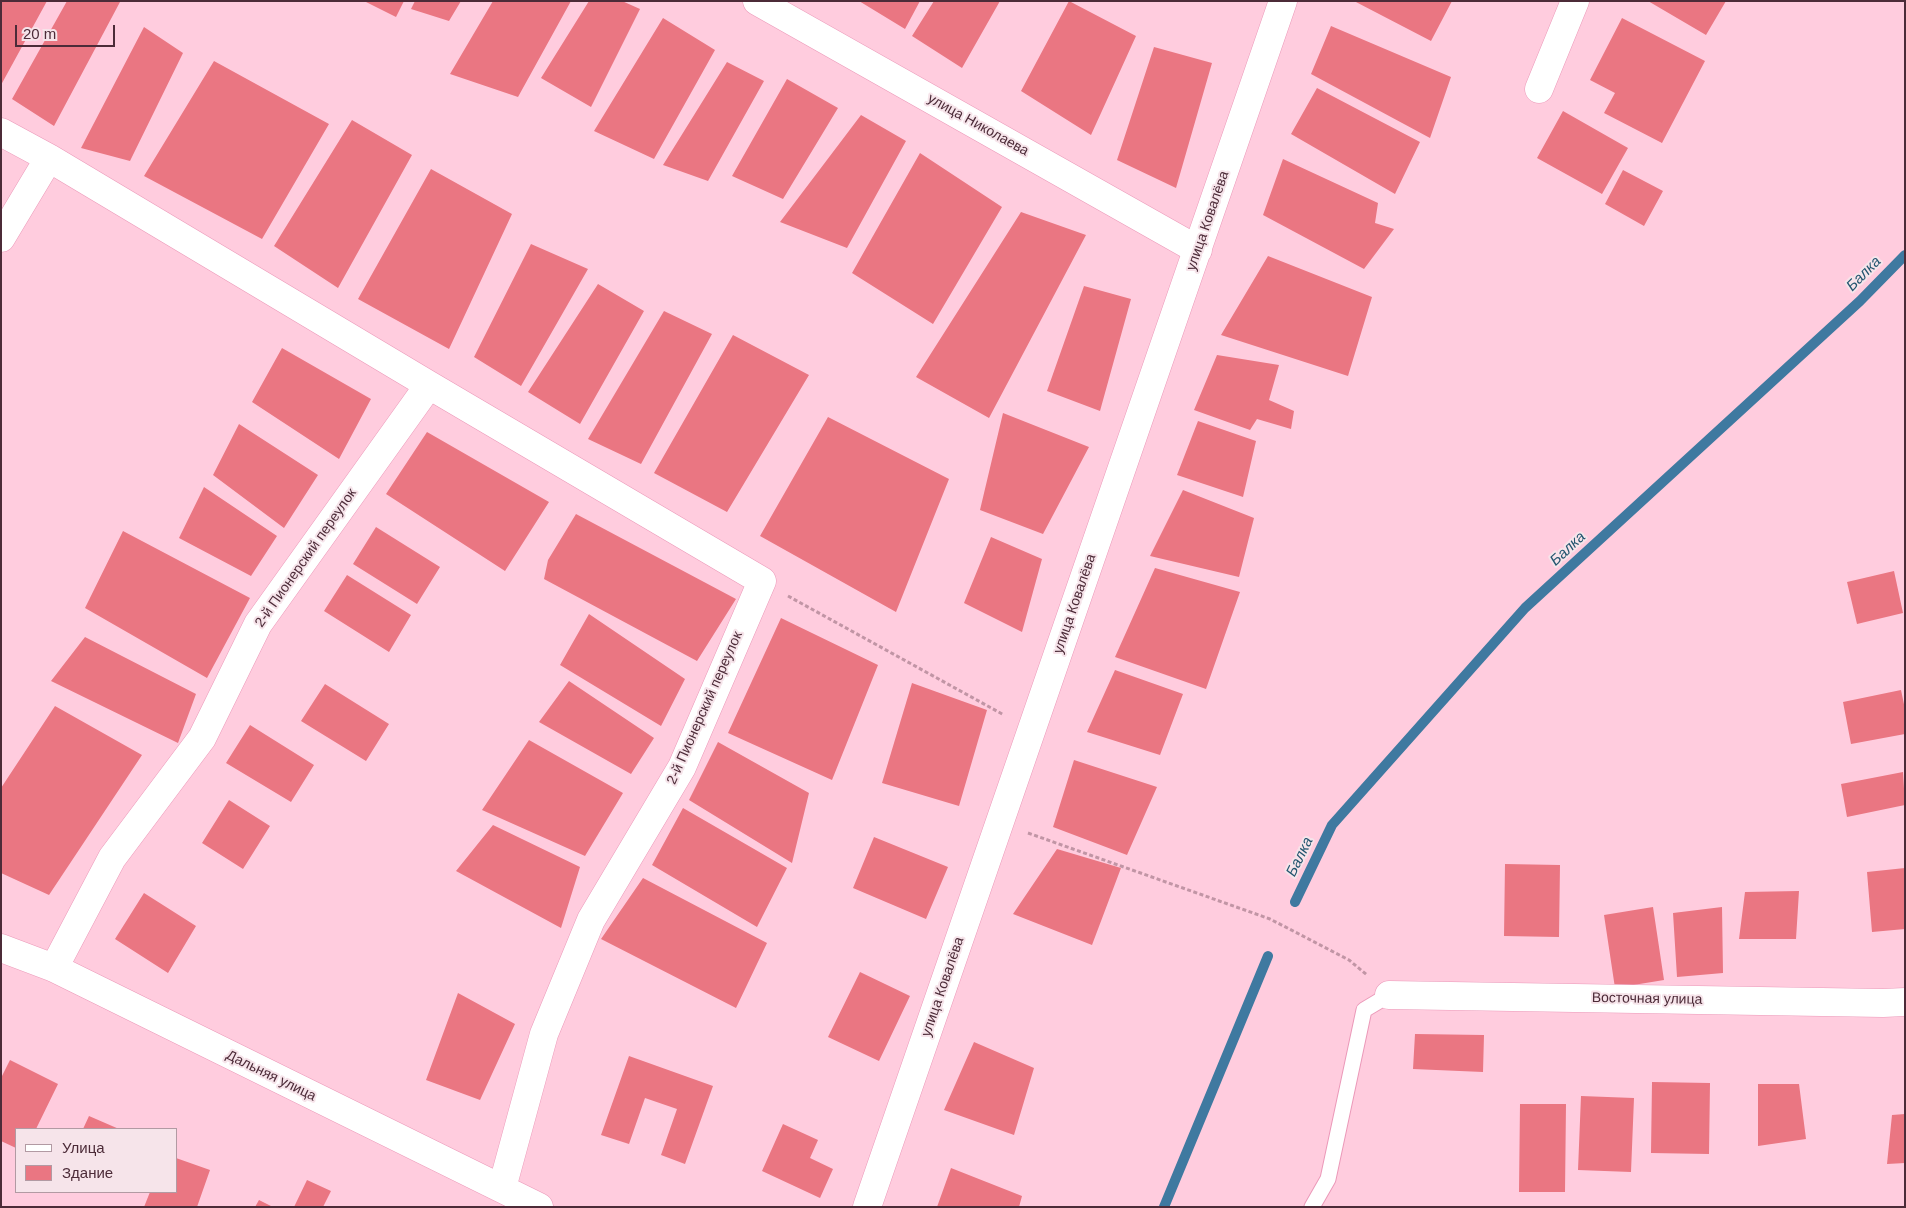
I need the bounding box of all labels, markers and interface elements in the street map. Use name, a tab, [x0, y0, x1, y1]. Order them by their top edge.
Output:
scale bar	[18, 15, 118, 47]
text: 20 m	[23, 25, 56, 42]
street label: улица Николаева	[925, 90, 1031, 160]
street label: улица Ковалёва	[1183, 169, 1233, 273]
water label: Балка	[1843, 253, 1885, 295]
street label: 2-й Пионерский переулок	[252, 485, 360, 631]
water label: Балка	[1547, 528, 1589, 570]
street label: улица Ковалёва	[1050, 552, 1100, 656]
street label: 2-й Пионерский переулок	[664, 629, 746, 787]
water label: Балка	[1283, 834, 1317, 880]
street label: улица Ковалёва	[918, 935, 968, 1039]
street label: Восточная улица	[1592, 990, 1702, 1008]
street label: Дальняя улица	[223, 1047, 319, 1105]
legend	[15, 1128, 178, 1193]
text: Улица	[62, 1139, 105, 1156]
text: Здание	[62, 1164, 113, 1181]

